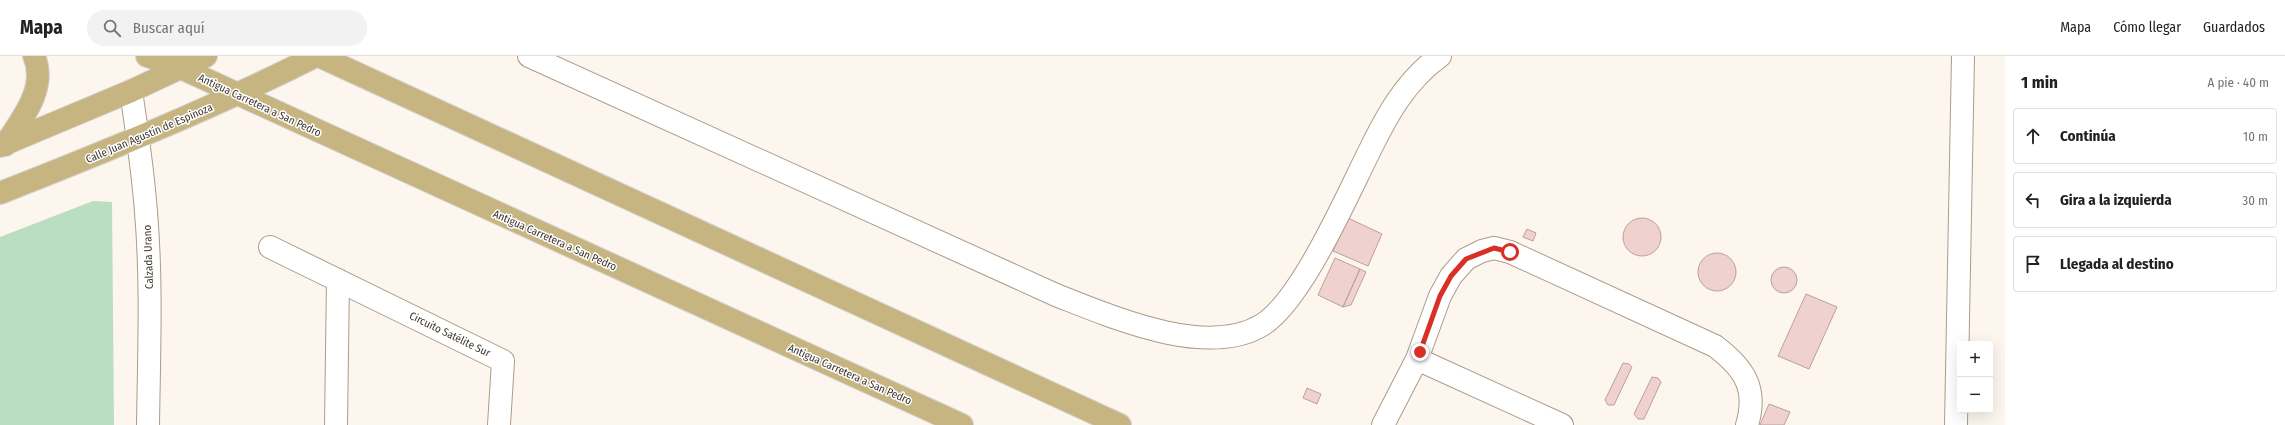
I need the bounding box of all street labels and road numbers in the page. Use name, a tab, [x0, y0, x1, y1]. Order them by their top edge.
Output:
street label: Antigua Carretera a San Pedro	[196, 71, 323, 140]
street label: Calle Juan Agustín de Espinoza	[84, 101, 215, 166]
street label: Antigua Carretera a San Pedro	[491, 207, 619, 274]
street label: Calzada Urano	[141, 224, 156, 289]
street label: Circuito Satélite Sur	[407, 309, 493, 360]
street label: Antigua Carretera a San Pedro	[786, 341, 914, 408]

